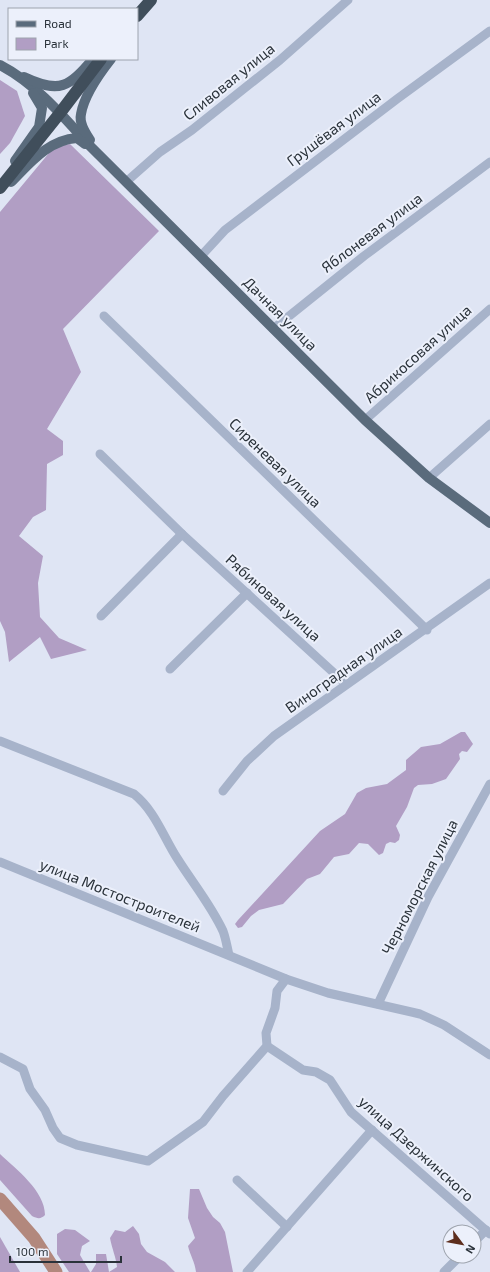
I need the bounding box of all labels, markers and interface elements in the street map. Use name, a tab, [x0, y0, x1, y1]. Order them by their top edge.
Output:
legend	[8, 8, 138, 60]
text: Road	[44, 16, 72, 30]
text: Park	[44, 36, 69, 50]
street label: Сливовая улица	[179, 39, 278, 124]
street label: Грушёвая улица	[283, 87, 385, 170]
street label: Яблоневая улица	[317, 188, 426, 277]
street label: Дачная улица	[239, 273, 321, 355]
street label: Абрикосовая улица	[360, 300, 475, 407]
street label: Сиреневая улица	[225, 414, 325, 512]
street label: Рябиновая улица	[222, 550, 325, 645]
street label: Виноградная улица	[282, 622, 406, 717]
street label: Черноморская улица	[377, 816, 462, 958]
street label: улица Мостостроителей	[37, 855, 203, 936]
street label: улица Дзержинского	[355, 1092, 478, 1205]
north arrow	[442, 1224, 482, 1264]
scale bar	[10, 1238, 121, 1264]
text: N	[463, 1243, 479, 1256]
text: 100 m	[16, 1244, 48, 1258]

